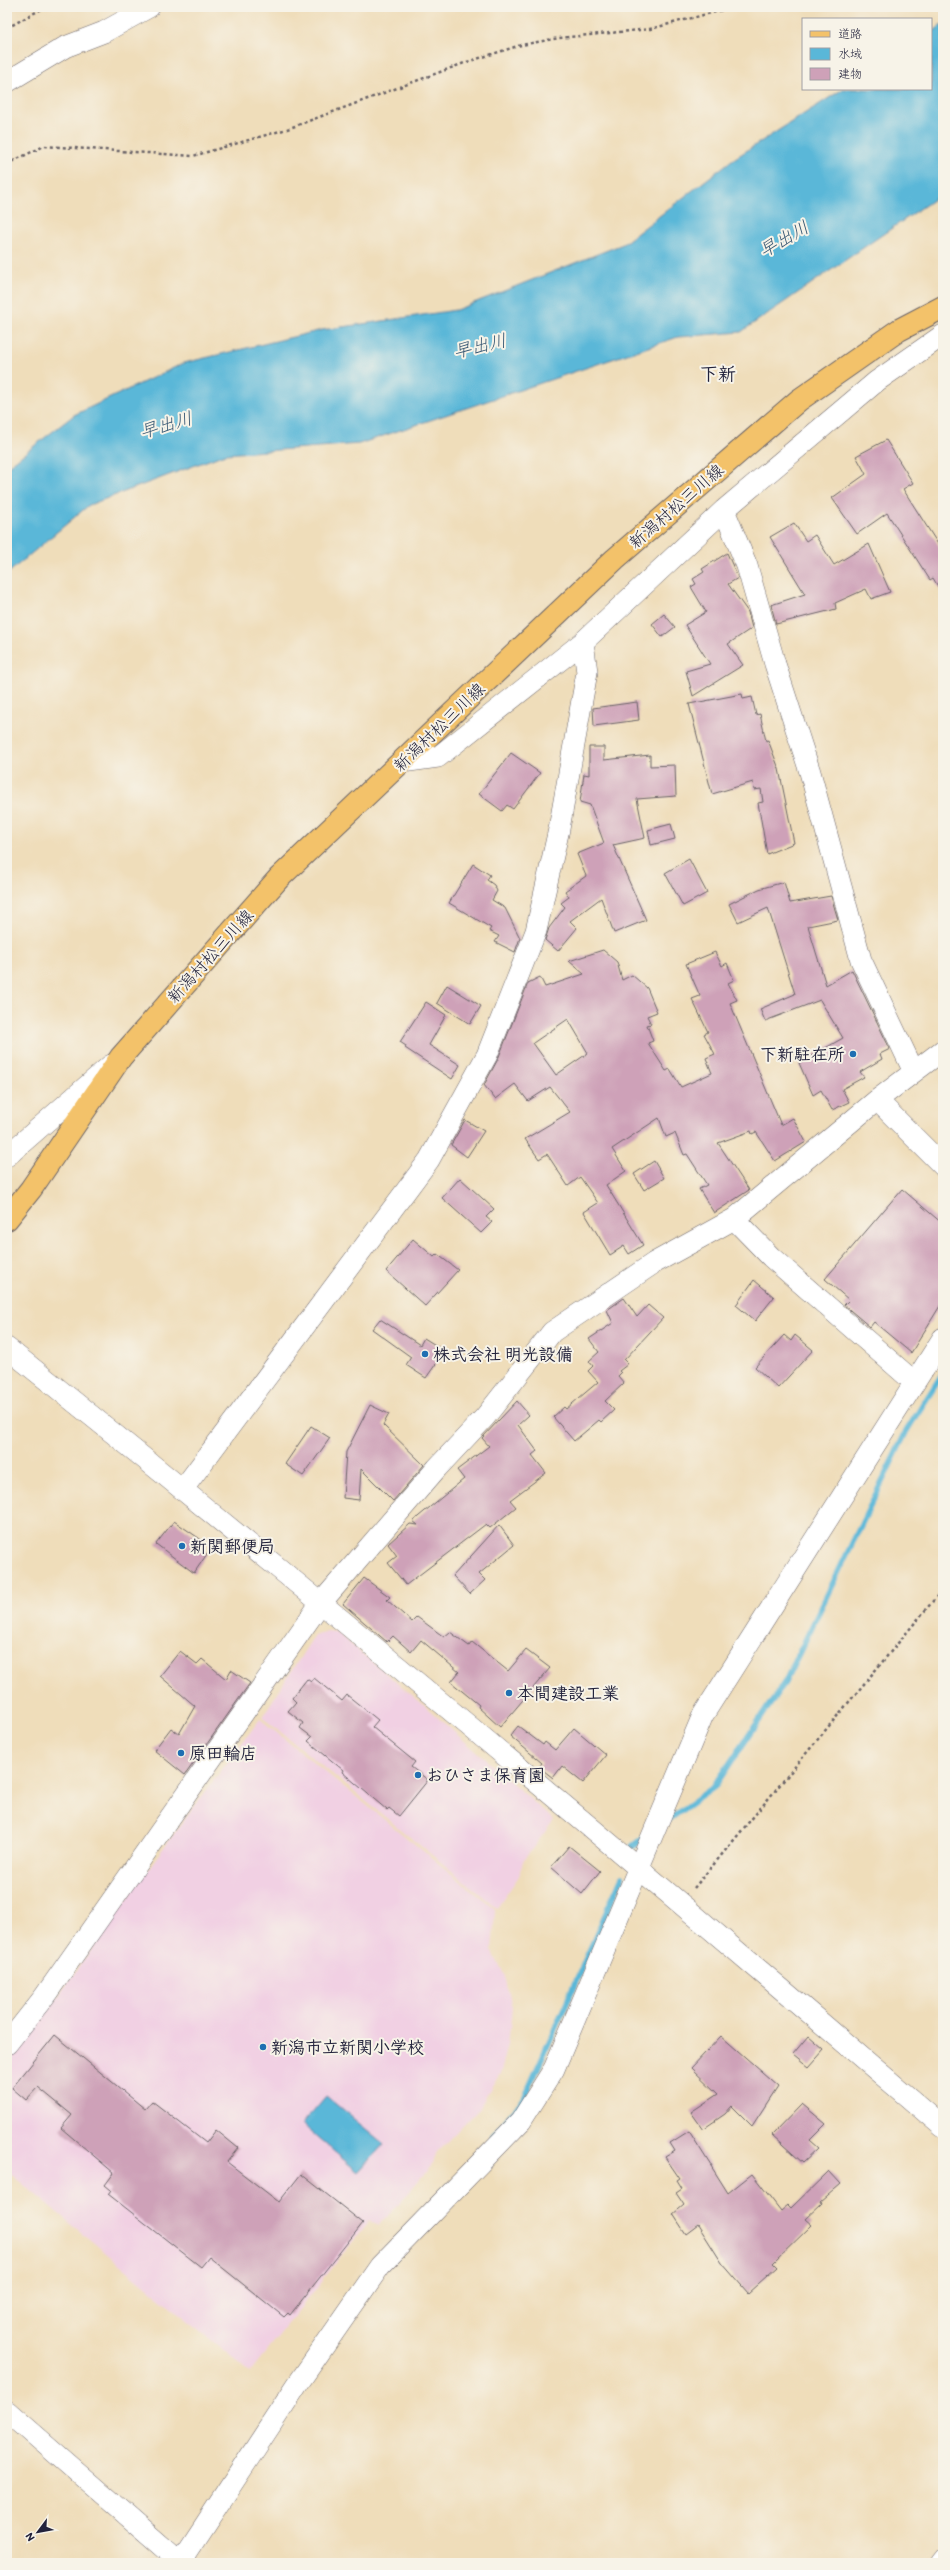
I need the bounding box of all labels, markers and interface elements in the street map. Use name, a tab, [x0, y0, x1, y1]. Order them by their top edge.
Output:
legend	[802, 18, 932, 90]
text: 道路	[838, 27, 862, 41]
text: 水域	[838, 47, 862, 61]
text: 建物	[838, 67, 862, 81]
water label: 早出川	[755, 216, 813, 262]
water label: 早出川	[451, 329, 509, 363]
district label: 下新	[700, 363, 736, 385]
water label: 早出川	[137, 407, 195, 443]
street label: 新潟村松三川線	[625, 459, 727, 553]
street label: 新潟村松三川線	[389, 678, 489, 776]
street label: 新潟村松三川線	[163, 905, 257, 1007]
place label: 下新駐在所	[760, 1044, 845, 1064]
marker: 下新駐在所	[848, 1049, 858, 1059]
place label: 株式会社 明光設備	[433, 1344, 573, 1364]
marker: 株式会社 明光設備	[420, 1349, 430, 1359]
place label: 新関郵便局	[190, 1536, 275, 1556]
marker: 新関郵便局	[177, 1541, 187, 1551]
place label: 本間建設工業	[517, 1683, 619, 1703]
marker: 本間建設工業	[504, 1688, 514, 1698]
place label: 原田輪店	[189, 1743, 257, 1763]
marker: 原田輪店	[176, 1748, 186, 1758]
place label: おひさま保育園	[426, 1765, 545, 1785]
marker: おひさま保育園	[413, 1770, 423, 1780]
place label: 新潟市立新関小学校	[271, 2037, 424, 2057]
marker: 新潟市立新関小学校	[258, 2042, 268, 2052]
north arrow	[18, 2512, 58, 2552]
text: N	[22, 2530, 37, 2544]

